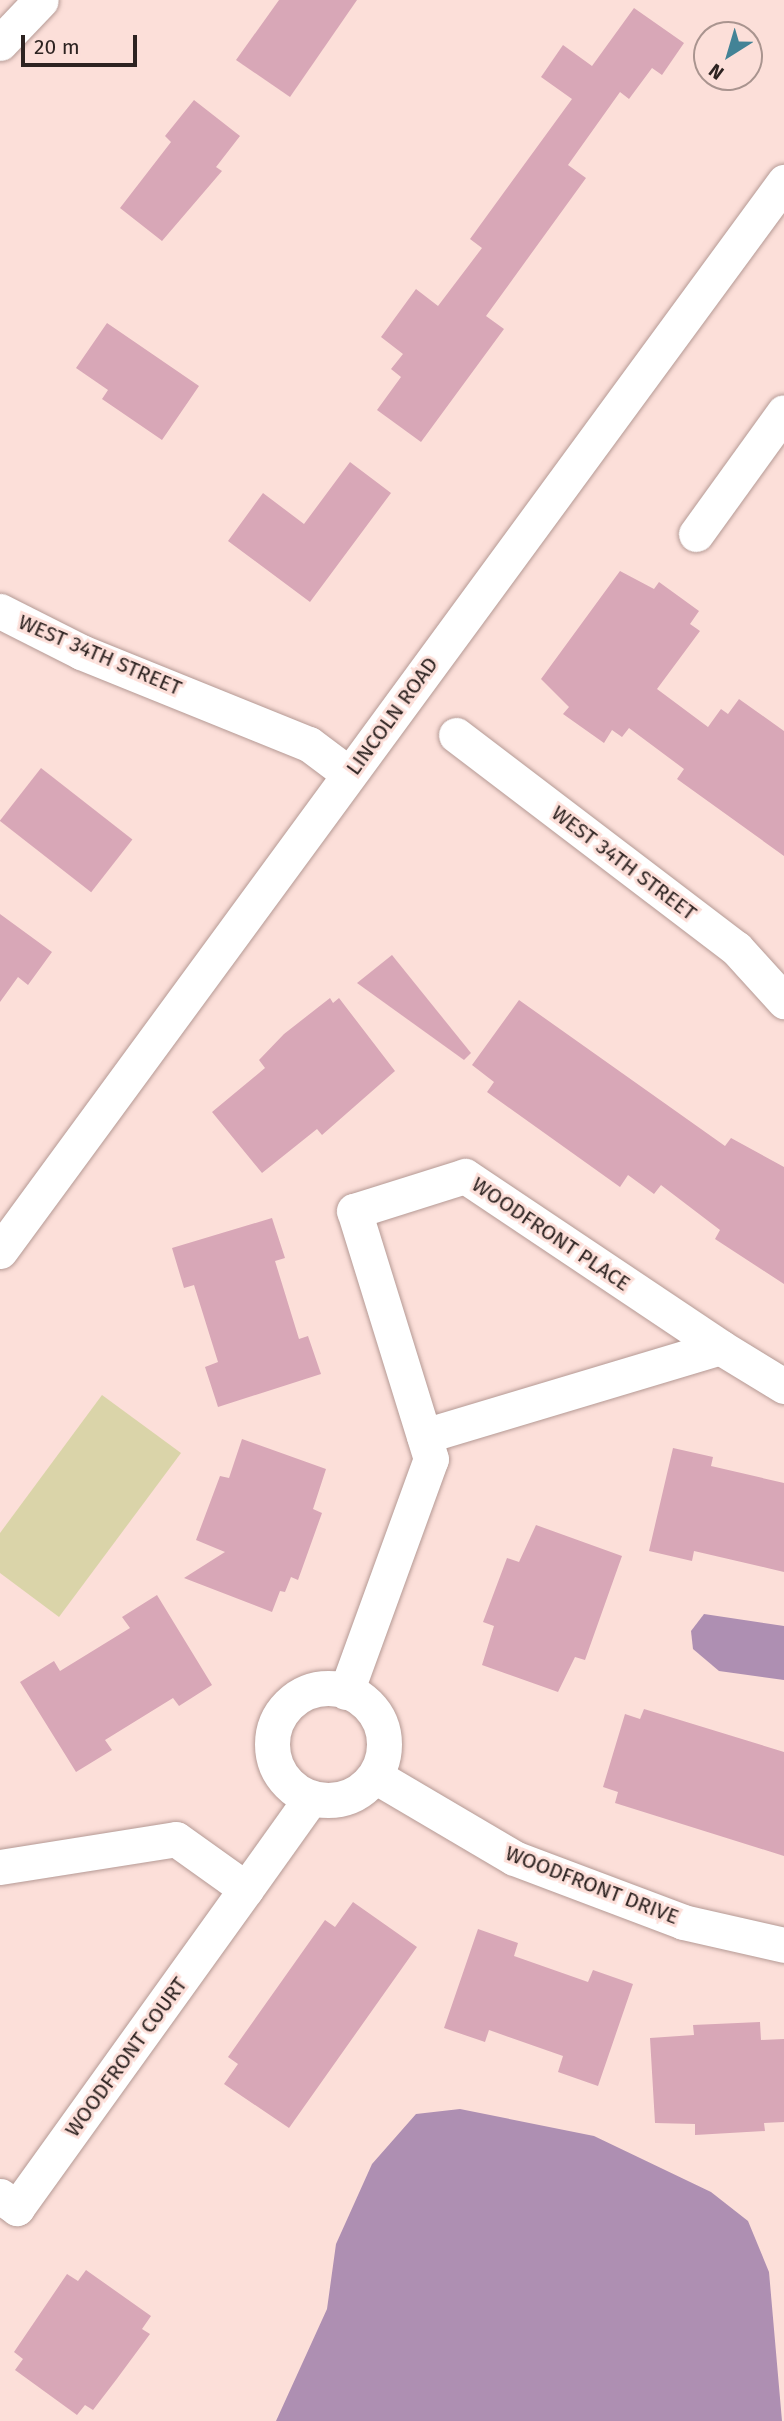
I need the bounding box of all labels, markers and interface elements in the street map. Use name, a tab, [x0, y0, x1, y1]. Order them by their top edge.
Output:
scale bar	[24, 21, 140, 65]
north arrow	[693, 21, 763, 91]
text: 20 m	[34, 34, 80, 60]
text: N	[704, 59, 728, 85]
street label: WEST 34TH STREET	[15, 609, 185, 701]
street label: LINCOLN ROAD	[341, 652, 443, 780]
street label: WEST 34TH STREET	[547, 800, 701, 926]
street label: WOODFRONT PLACE	[467, 1172, 635, 1296]
street label: WOODFRONT DRIVE	[502, 1840, 682, 1930]
street label: WOODFRONT COURT	[60, 1972, 192, 2142]

